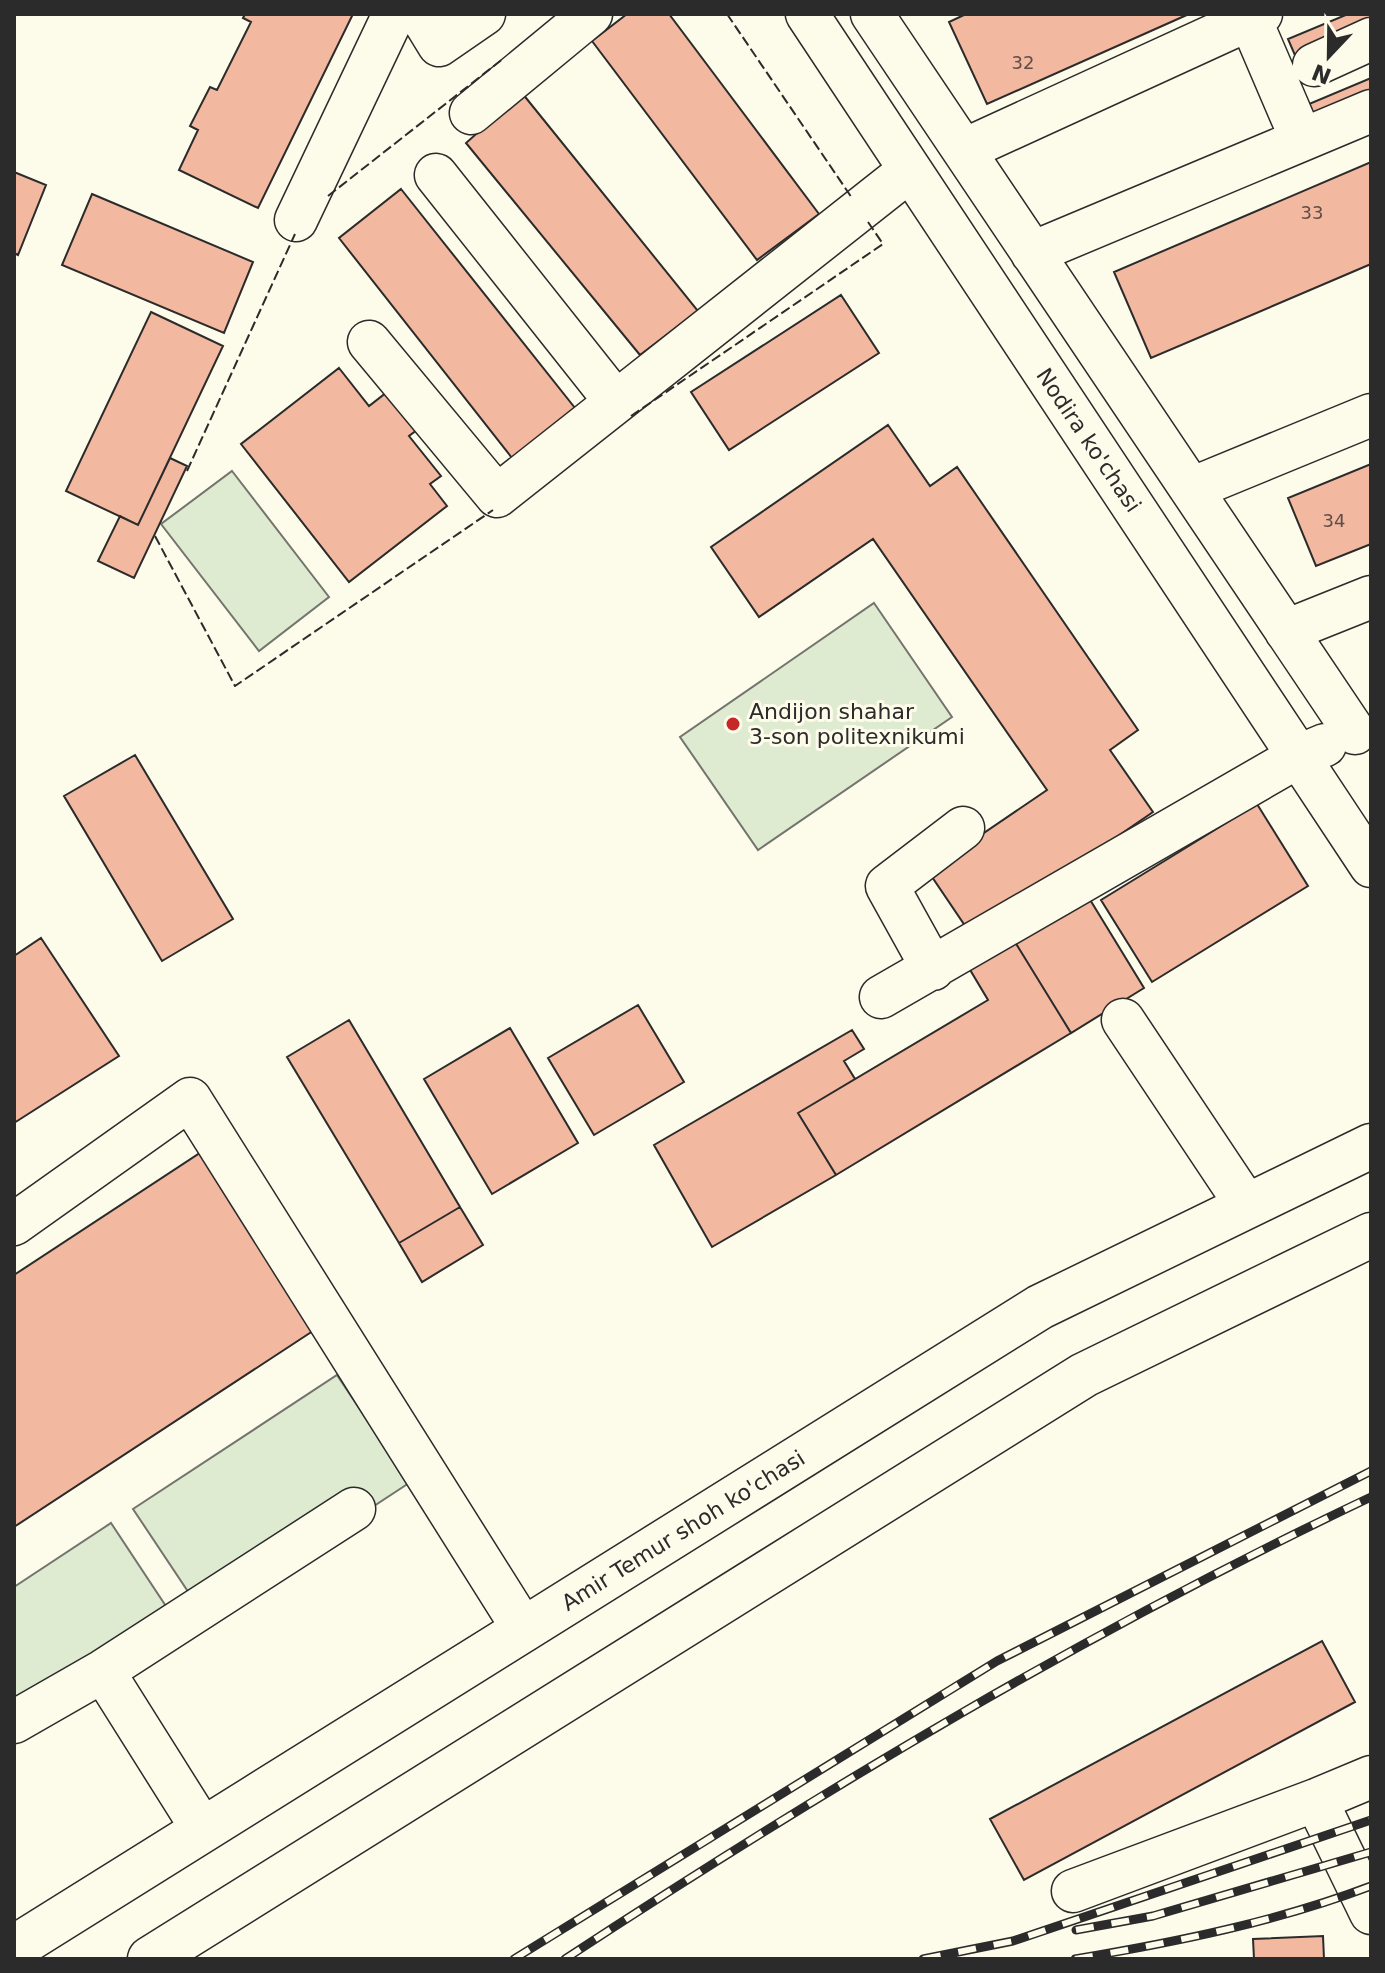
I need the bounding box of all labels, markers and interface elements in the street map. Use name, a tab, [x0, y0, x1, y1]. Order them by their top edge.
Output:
north arrow	[1289, 16, 1369, 96]
house number: 32	[1012, 52, 1034, 73]
text: N	[1308, 59, 1335, 89]
house number: 33	[1301, 202, 1323, 223]
street label: Nodira ko'chasi	[1031, 364, 1146, 517]
house number: 34	[1323, 510, 1345, 531]
place label: Andijon shahar 3-son politexnikumi	[749, 699, 965, 749]
marker: Andijon shahar 3-son politexnikumi	[724, 715, 742, 733]
street label: Amir Temur shoh ko'chasi	[557, 1445, 809, 1616]

